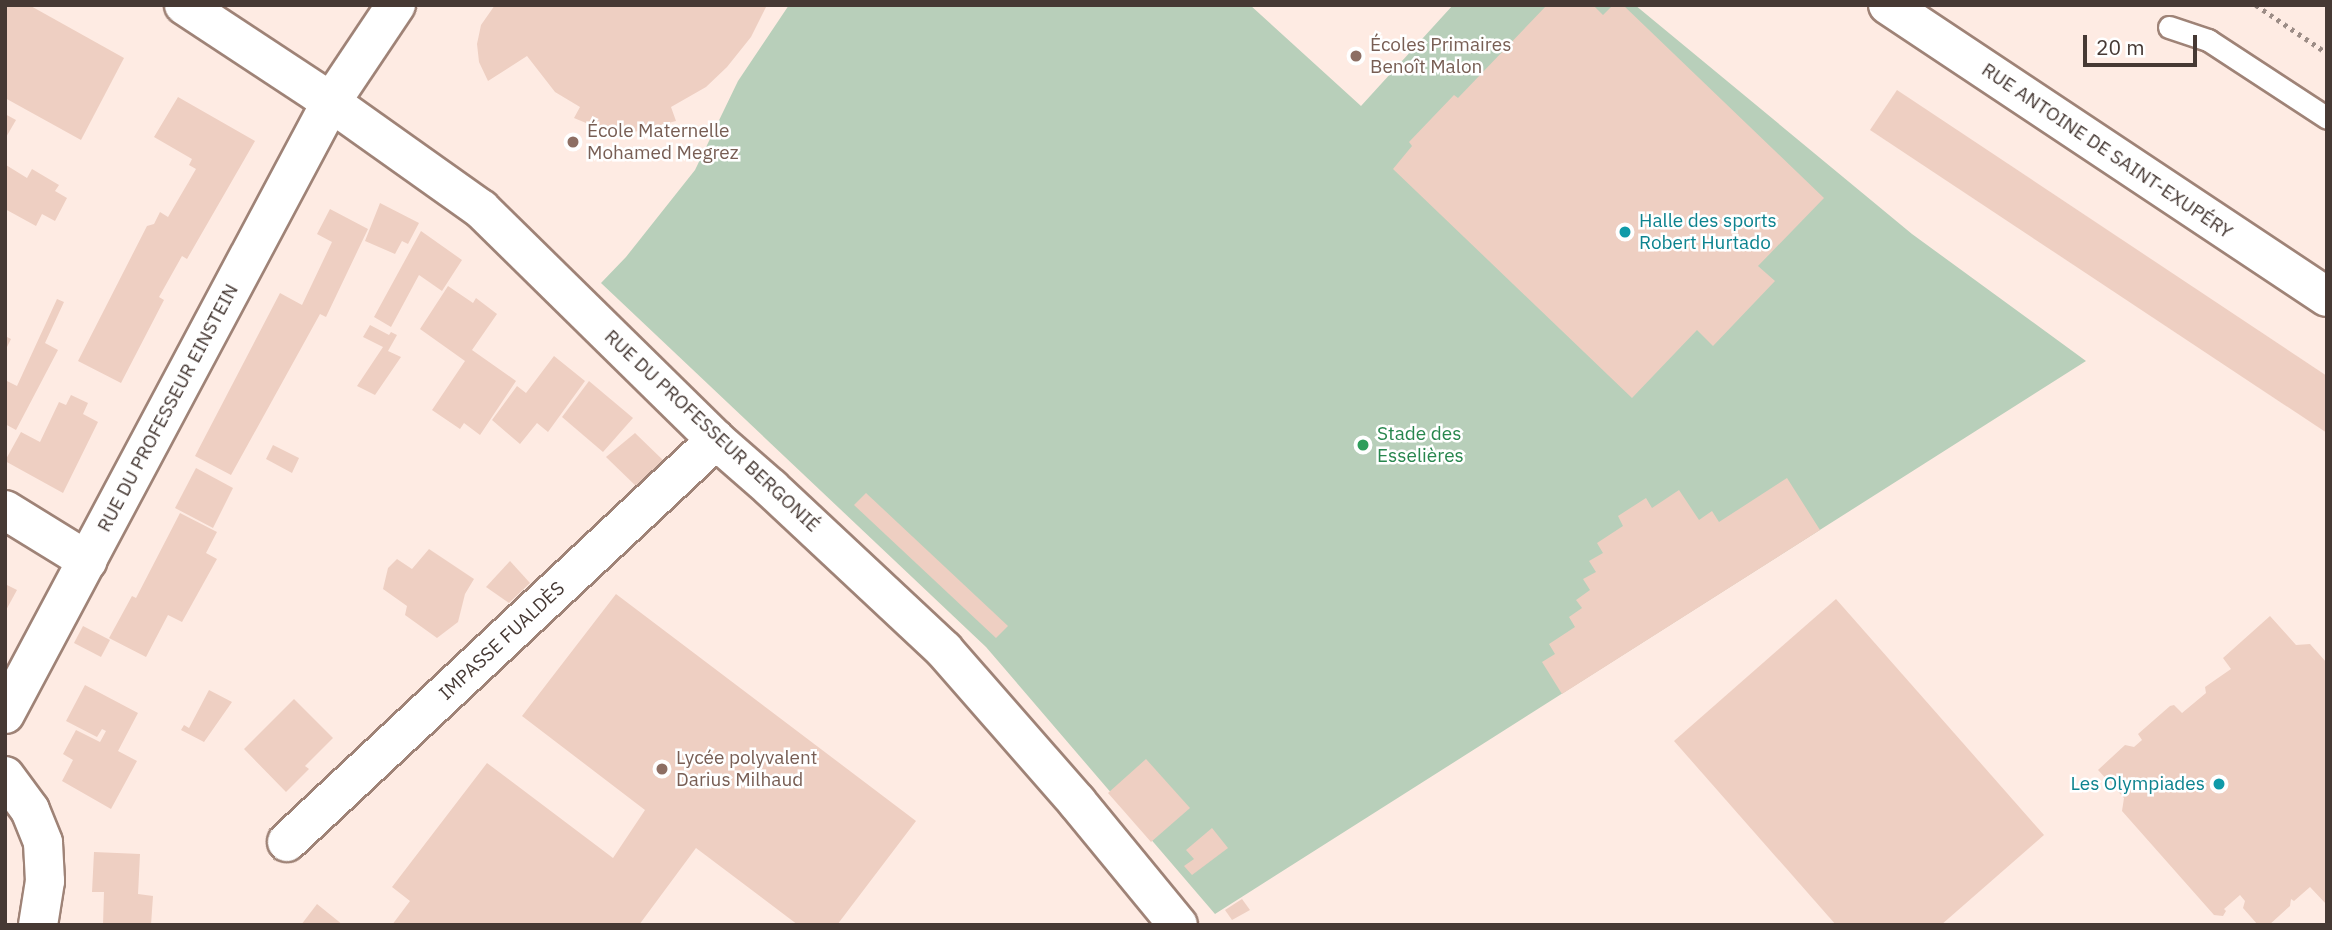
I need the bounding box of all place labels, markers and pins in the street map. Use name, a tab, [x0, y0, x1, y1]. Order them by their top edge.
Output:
place label: Écoles Primaires Benoît Malon	[1370, 34, 1511, 78]
marker: Écoles Primaires Benoît Malon	[1348, 48, 1364, 64]
place label: École Maternelle Mohamed Megrez	[587, 120, 738, 164]
marker: École Maternelle Mohamed Megrez	[565, 134, 581, 150]
place label: Halle des sports Robert Hurtado	[1639, 210, 1777, 254]
marker: Halle des sports Robert Hurtado	[1617, 224, 1633, 240]
place label: Stade des Esselières	[1377, 423, 1464, 467]
marker: Stade des Esselières	[1355, 437, 1371, 453]
place label: Lycée polyvalent Darius Milhaud	[676, 747, 817, 791]
marker: Lycée polyvalent Darius Milhaud	[654, 761, 670, 777]
place label: Les Olympiades	[2070, 773, 2205, 795]
marker: Les Olympiades	[2211, 776, 2227, 792]

